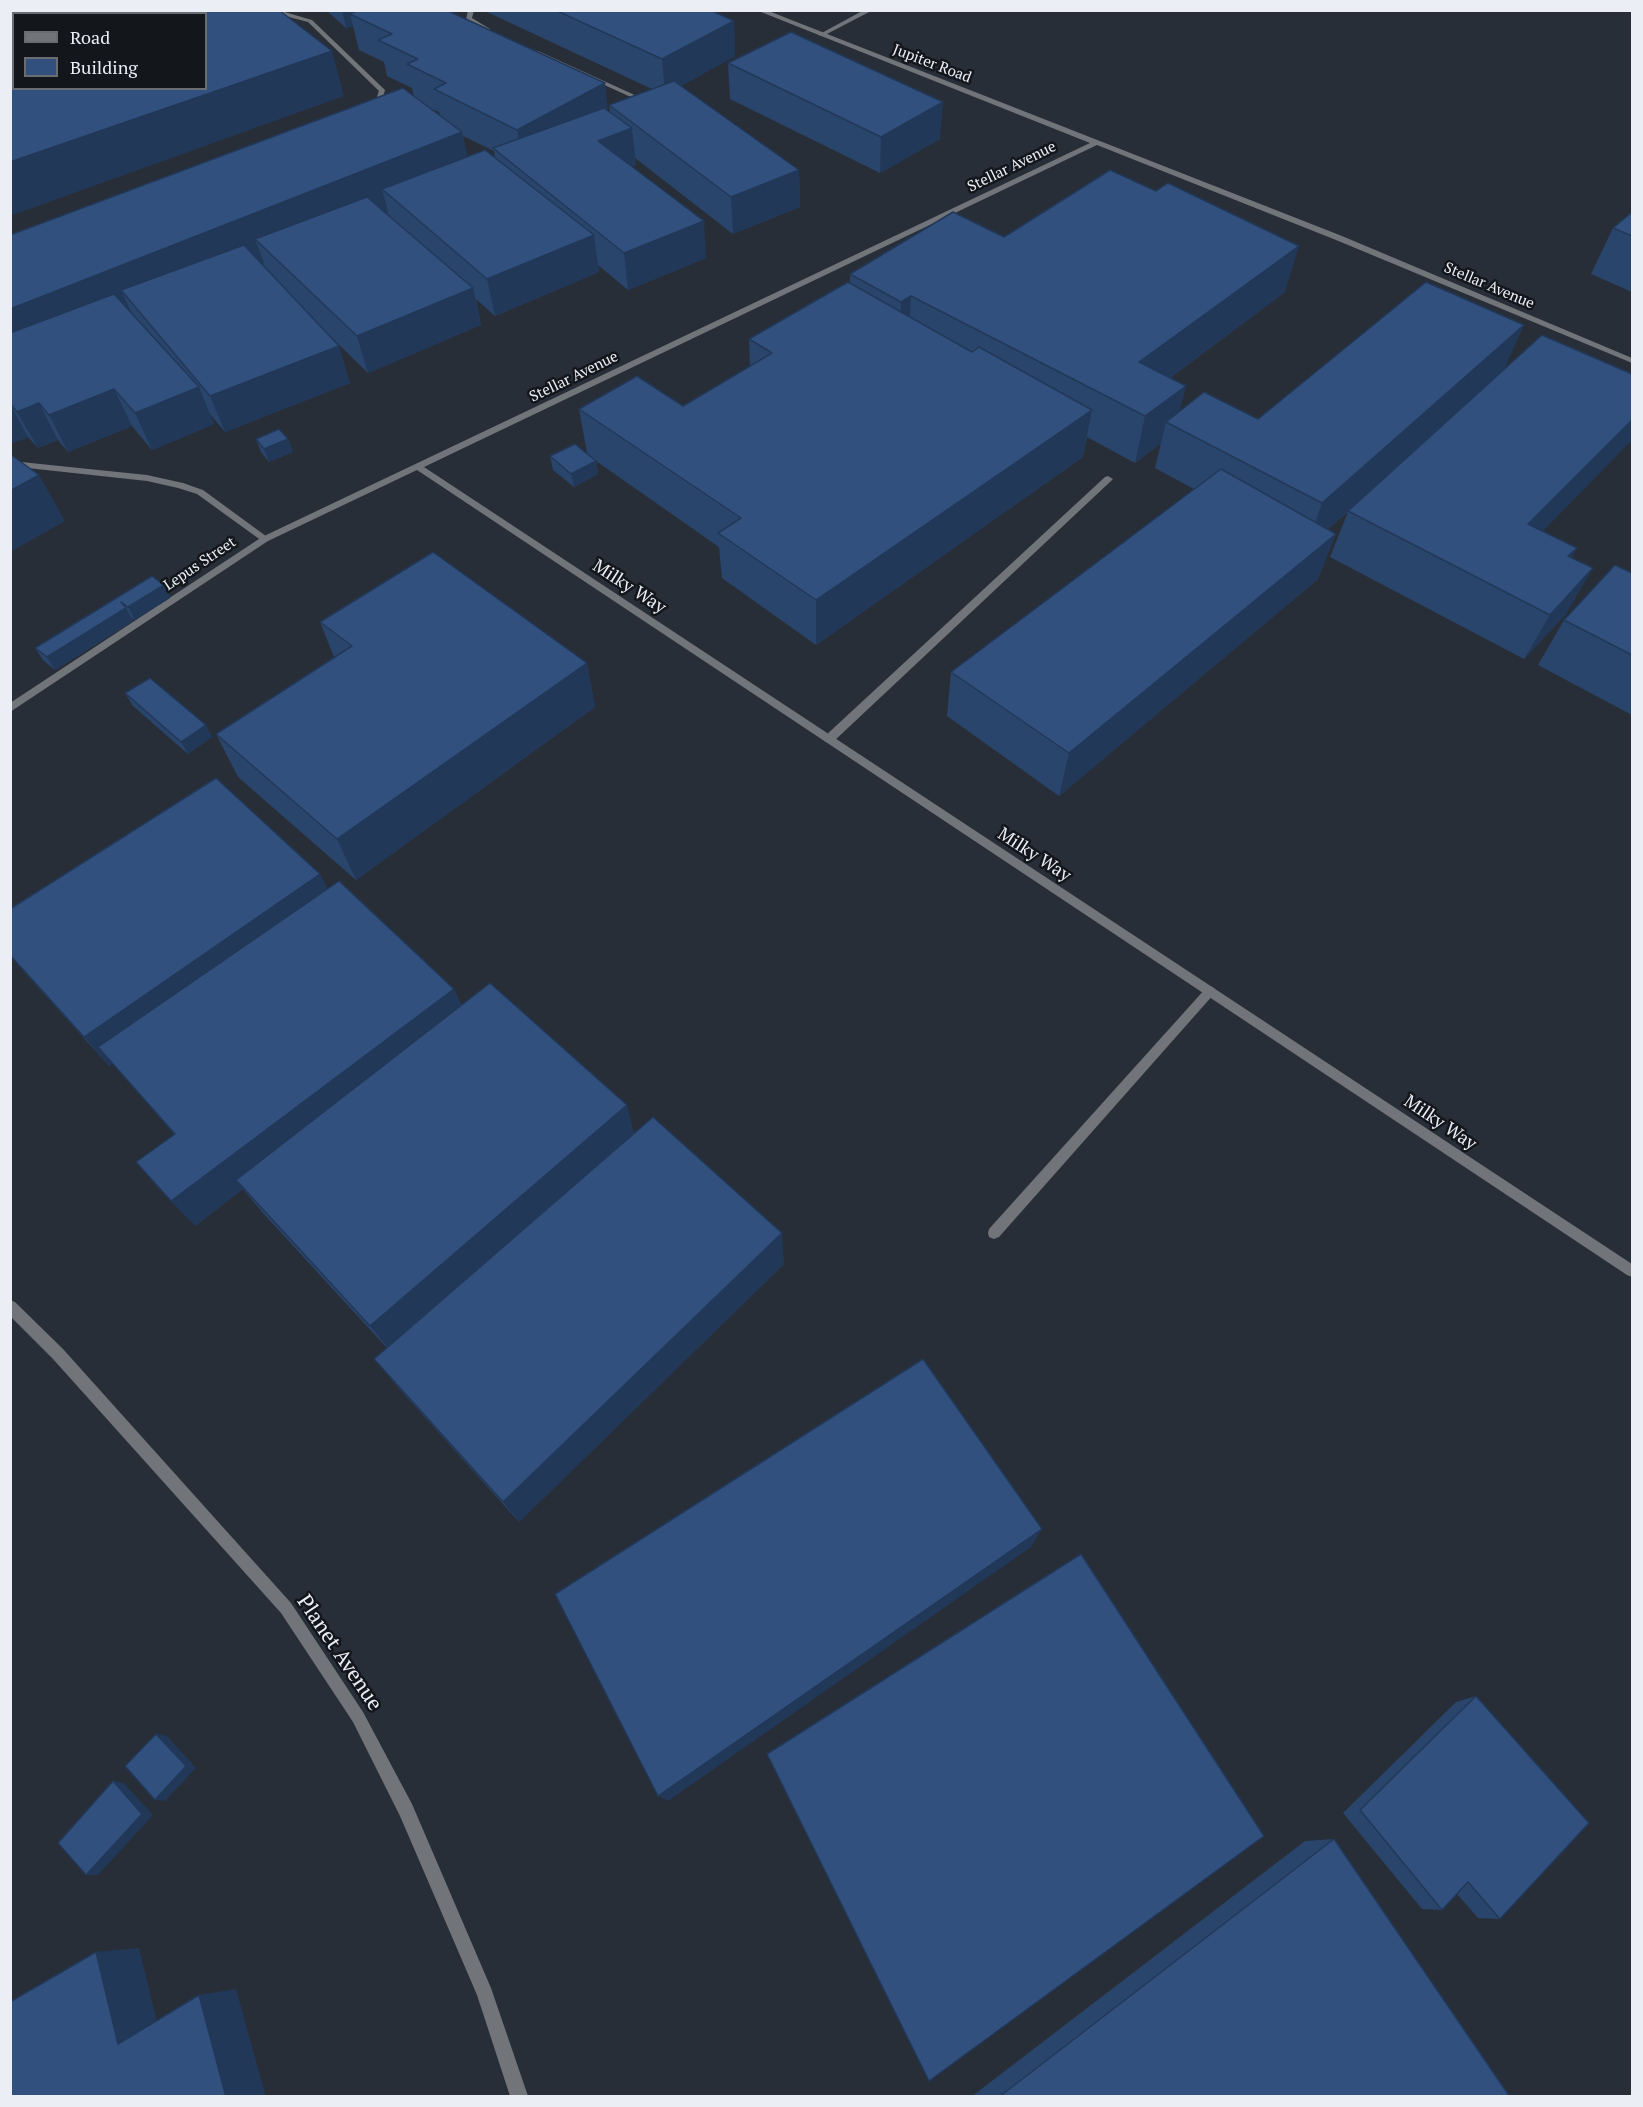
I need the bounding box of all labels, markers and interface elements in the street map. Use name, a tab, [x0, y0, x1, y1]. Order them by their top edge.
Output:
legend	[12, 12, 207, 90]
text: Road	[70, 25, 110, 49]
street label: Jupiter Road	[890, 41, 974, 87]
text: Building	[70, 55, 138, 79]
street label: Stellar Avenue	[965, 138, 1059, 196]
street label: Stellar Avenue	[1441, 259, 1537, 313]
street label: Stellar Avenue	[527, 348, 621, 406]
street label: Lepus Street	[161, 533, 239, 595]
street label: Milky Way	[588, 555, 670, 619]
street label: Milky Way	[993, 823, 1075, 887]
street label: Milky Way	[1400, 1091, 1480, 1155]
street label: Planet Avenue	[291, 1590, 387, 1716]

